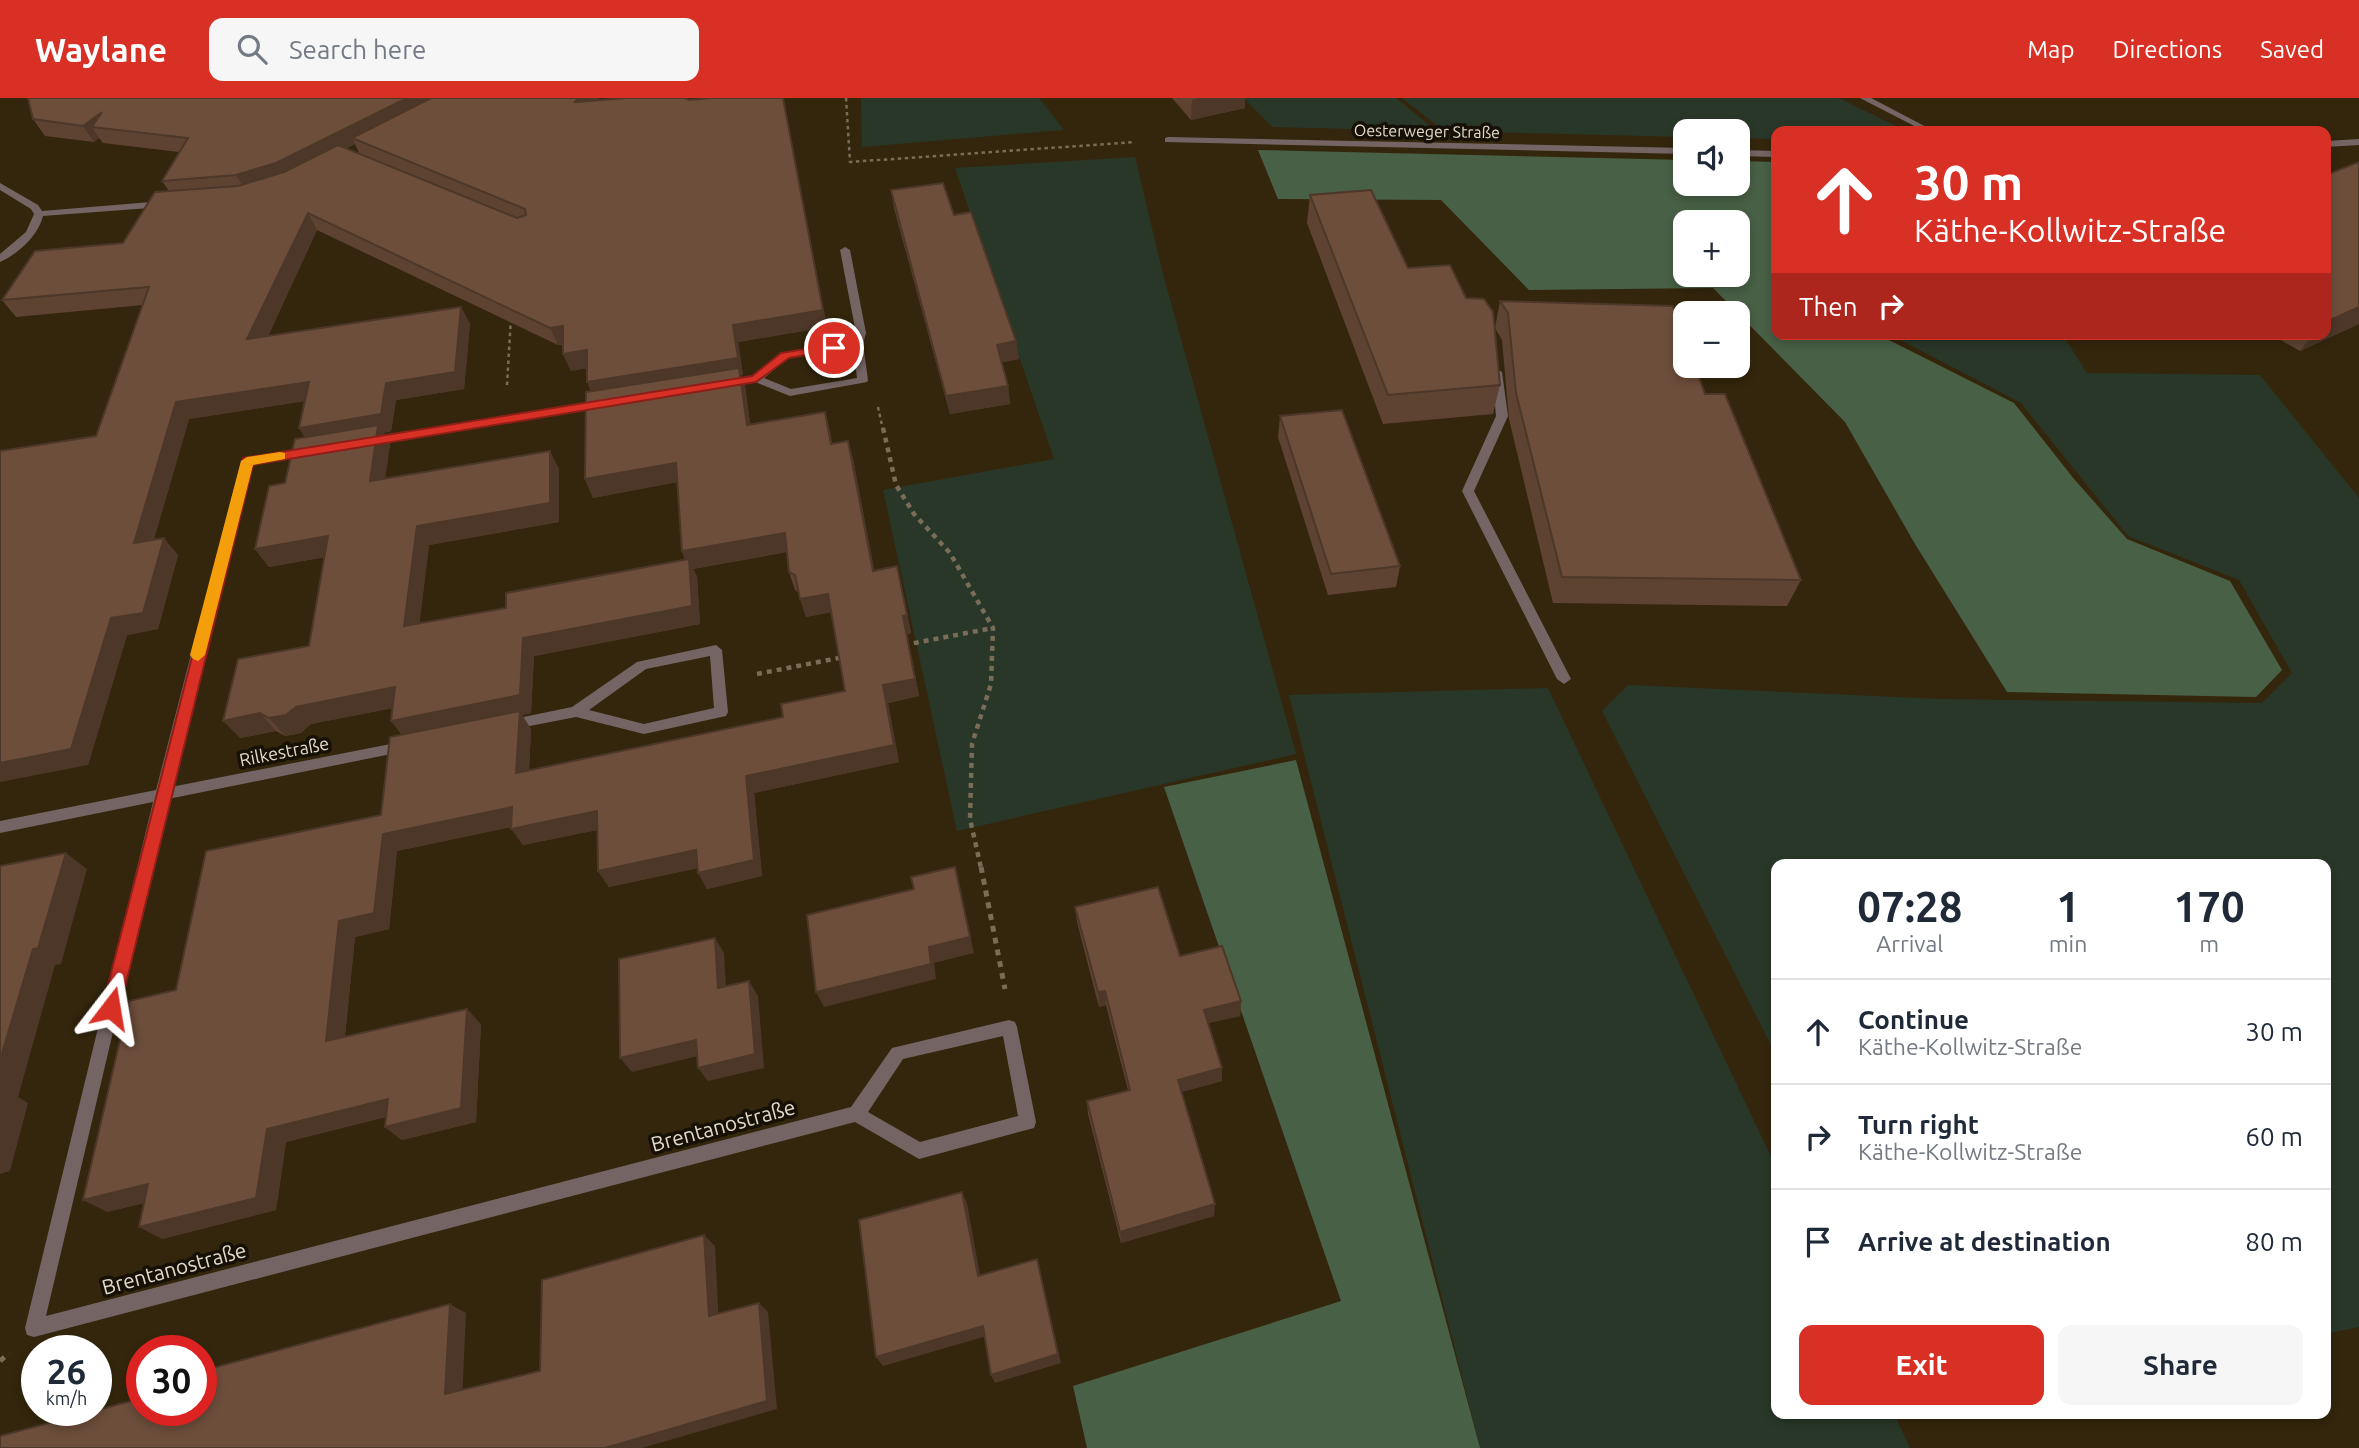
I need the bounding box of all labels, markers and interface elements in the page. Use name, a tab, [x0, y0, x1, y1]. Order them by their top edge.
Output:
search box	[209, 18, 699, 81]
icon: search	[233, 30, 271, 68]
text: Waylane	[35, 31, 167, 68]
text: Search here	[289, 35, 426, 64]
text: Map	[2027, 36, 2074, 63]
text: Directions	[2112, 36, 2222, 63]
text: Saved	[2260, 36, 2324, 63]
map controls	[1673, 119, 1750, 378]
button: sound	[1673, 119, 1750, 196]
street label: Oesterweger Straße	[1354, 121, 1500, 141]
icon: ahead	[1799, 154, 1890, 245]
text: 30 m	[1914, 154, 2023, 209]
button: +	[1673, 210, 1750, 287]
text: Käthe-Kollwitz-Straße	[1914, 212, 2226, 248]
icon: right	[1872, 287, 1910, 325]
text: Then	[1799, 292, 1858, 321]
button: −	[1673, 301, 1750, 378]
pin	[804, 318, 864, 378]
icon: arrive	[815, 329, 853, 367]
street label: Rilkestraße	[238, 733, 330, 769]
text: 07:28	[1857, 883, 1962, 930]
text: 1	[2056, 883, 2080, 930]
text: 170	[2174, 883, 2245, 930]
text: Arrival	[1876, 931, 1943, 956]
text: min	[2049, 931, 2087, 956]
text: m	[2199, 931, 2219, 956]
position arrow	[74, 971, 148, 1045]
text: Continue	[1858, 1005, 1969, 1034]
icon: ahead	[1799, 1013, 1837, 1051]
text: 30 m	[2245, 1017, 2303, 1046]
text: Käthe-Kollwitz-Straße	[1858, 1034, 2082, 1059]
street label: Brentanostraße	[648, 1094, 798, 1156]
text: Turn right	[1858, 1110, 1979, 1139]
icon: right	[1799, 1118, 1837, 1156]
text: 60 m	[2245, 1122, 2303, 1151]
text: Käthe-Kollwitz-Straße	[1858, 1139, 2082, 1164]
icon: arrive	[1799, 1223, 1837, 1261]
text: Arrive at destination	[1858, 1227, 2111, 1256]
text: 80 m	[2245, 1227, 2303, 1256]
street label: Brentanostraße	[99, 1237, 249, 1299]
button: Exit	[1799, 1325, 2044, 1405]
button: Share	[2058, 1325, 2303, 1405]
speed limit sign: 30	[126, 1335, 217, 1426]
text: 26	[47, 1351, 86, 1391]
text: km/h	[46, 1388, 87, 1408]

